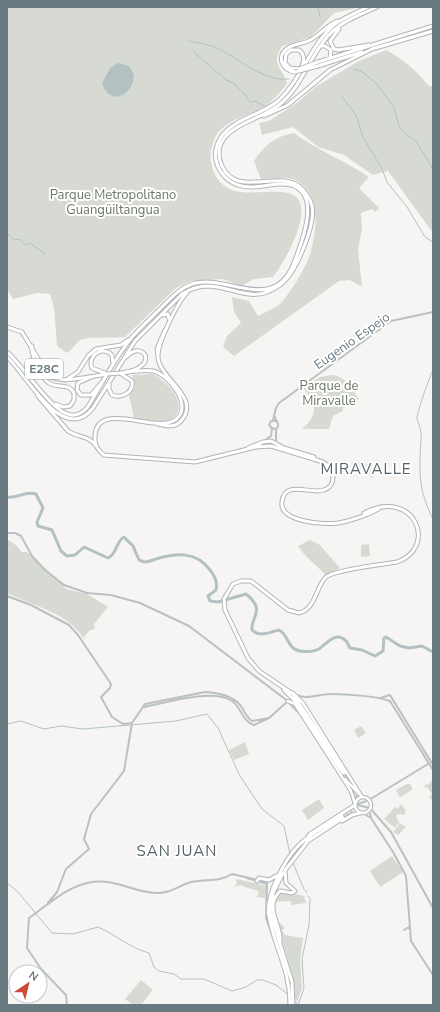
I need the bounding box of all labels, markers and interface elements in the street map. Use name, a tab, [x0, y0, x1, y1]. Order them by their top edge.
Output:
park label: Parque Metropolitano Guangüiltangua	[50, 186, 176, 219]
street label: Eugenio Espejo	[310, 308, 394, 374]
road number: E28C	[25, 359, 63, 379]
park label: Parque de Miravalle	[299, 377, 359, 410]
district label: MIRAVALLE	[320, 459, 412, 479]
district label: SAN JUAN	[137, 841, 217, 861]
north arrow	[8, 964, 48, 1004]
text: N	[26, 968, 41, 985]

